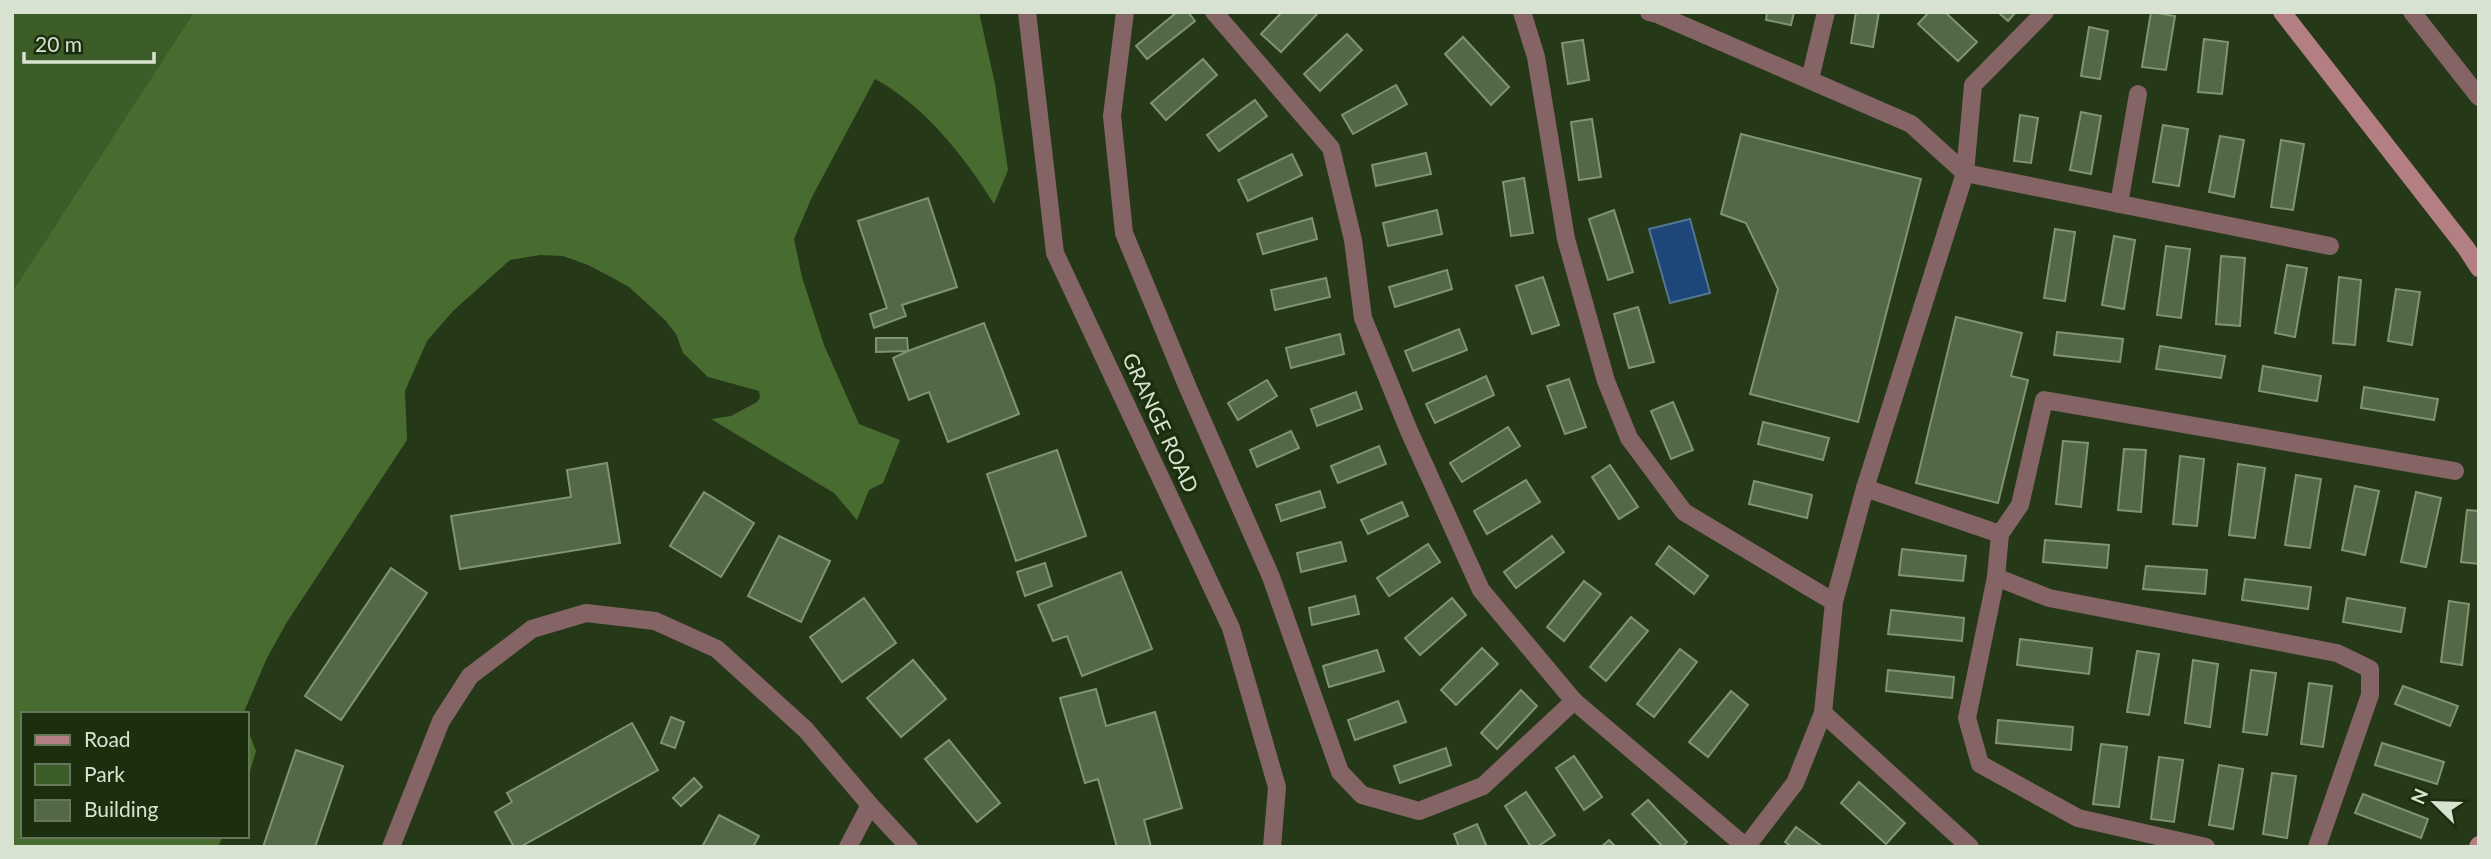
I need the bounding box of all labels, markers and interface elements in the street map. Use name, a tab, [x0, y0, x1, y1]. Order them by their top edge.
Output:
scale bar	[24, 21, 154, 65]
text: 20 m	[35, 31, 82, 56]
street label: GRANGE ROAD	[1118, 349, 1205, 496]
legend	[21, 712, 248, 838]
text: Road	[84, 726, 131, 751]
text: Park	[84, 761, 125, 786]
north arrow	[2400, 768, 2470, 838]
text: N	[2405, 785, 2432, 807]
text: Building	[84, 796, 159, 821]

